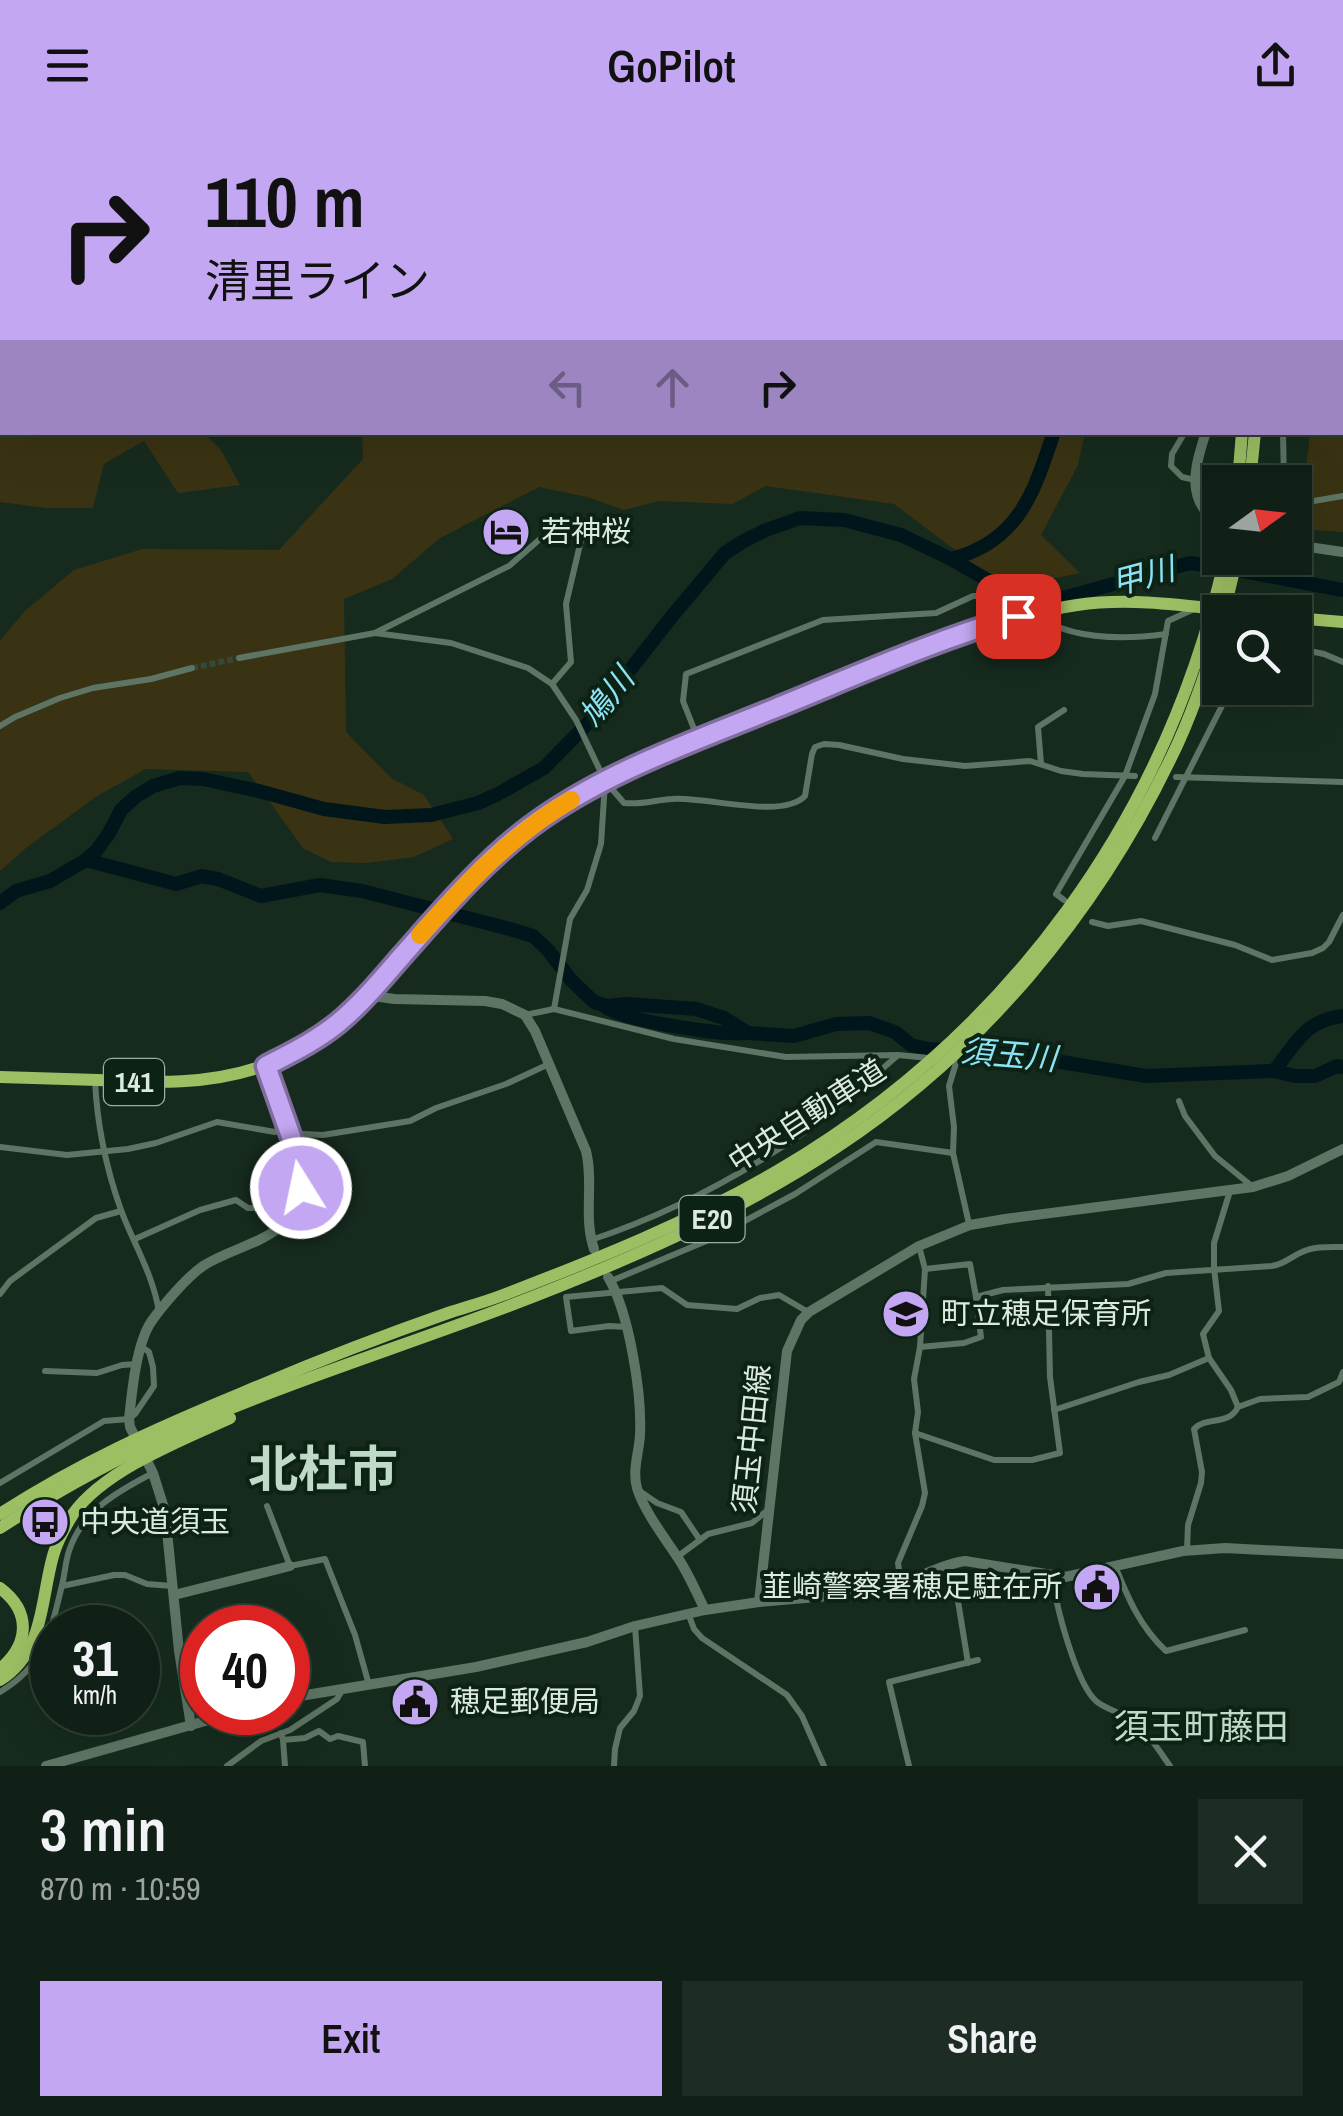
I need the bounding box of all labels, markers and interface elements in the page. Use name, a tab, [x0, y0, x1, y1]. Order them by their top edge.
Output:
text: GoPilot	[607, 35, 736, 96]
icon: menu	[40, 38, 95, 93]
icon: share	[1248, 38, 1303, 93]
text: 110 m	[205, 155, 365, 249]
icon: right	[40, 170, 170, 300]
text: 清里ライン	[205, 250, 430, 311]
icon: left	[540, 360, 595, 415]
icon: ahead	[645, 360, 700, 415]
icon: right	[750, 360, 805, 415]
north arrow	[1202, 465, 1312, 575]
map controls	[1202, 465, 1312, 705]
hotel icon: 若神桜	[480, 506, 532, 558]
place label: 若神桜	[541, 511, 631, 551]
water label: 甲川	[1106, 546, 1182, 605]
pin	[976, 574, 1061, 659]
icon: arrive	[991, 589, 1046, 644]
button: search	[1202, 595, 1312, 705]
water label: 鳩川	[570, 656, 645, 735]
water label: 須玉川	[959, 1029, 1062, 1080]
street label: 中央自動車道	[720, 1049, 893, 1181]
road number: 141	[104, 1059, 164, 1105]
position arrow	[249, 1136, 353, 1240]
road number: E20	[680, 1196, 744, 1242]
school or university icon: 町立穂足保育所	[880, 1288, 932, 1340]
place label: 町立穂足保育所	[941, 1293, 1151, 1333]
street label: 須玉中田線	[723, 1362, 779, 1516]
district label: 北杜市	[248, 1435, 398, 1503]
bus stop icon: 中央道須玉	[19, 1496, 71, 1548]
place label: 中央道須玉	[80, 1501, 230, 1541]
public building icon: 韮崎警察署穂足駐在所	[1071, 1561, 1123, 1613]
place label: 韮崎警察署穂足駐在所	[762, 1566, 1062, 1606]
speed limit sign: 40	[180, 1605, 310, 1735]
text: 31	[72, 1624, 118, 1692]
public building icon: 穂足郵便局	[389, 1676, 441, 1728]
text: km/h	[73, 1678, 117, 1712]
place label: 穂足郵便局	[450, 1681, 600, 1721]
district label: 須玉町藤田	[1113, 1703, 1289, 1750]
text: 3 min	[40, 1789, 167, 1870]
button: close	[1198, 1799, 1303, 1904]
text: 870 m · 10:59	[40, 1867, 200, 1910]
button: Exit	[40, 1981, 662, 2096]
button: Share	[682, 1981, 1303, 2096]

